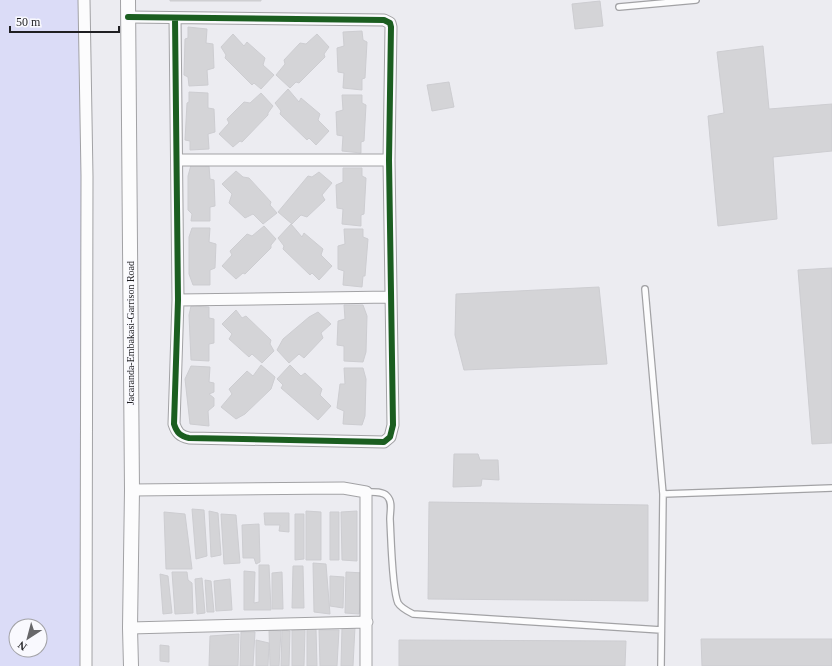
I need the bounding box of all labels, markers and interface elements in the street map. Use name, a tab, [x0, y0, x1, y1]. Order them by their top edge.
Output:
scale bar	[10, 8, 119, 34]
text: 50 m	[16, 15, 41, 29]
street label: Jacaranda-Embakasi-Garrison Road	[125, 261, 136, 405]
north arrow	[8, 618, 48, 658]
text: N	[15, 639, 29, 653]

